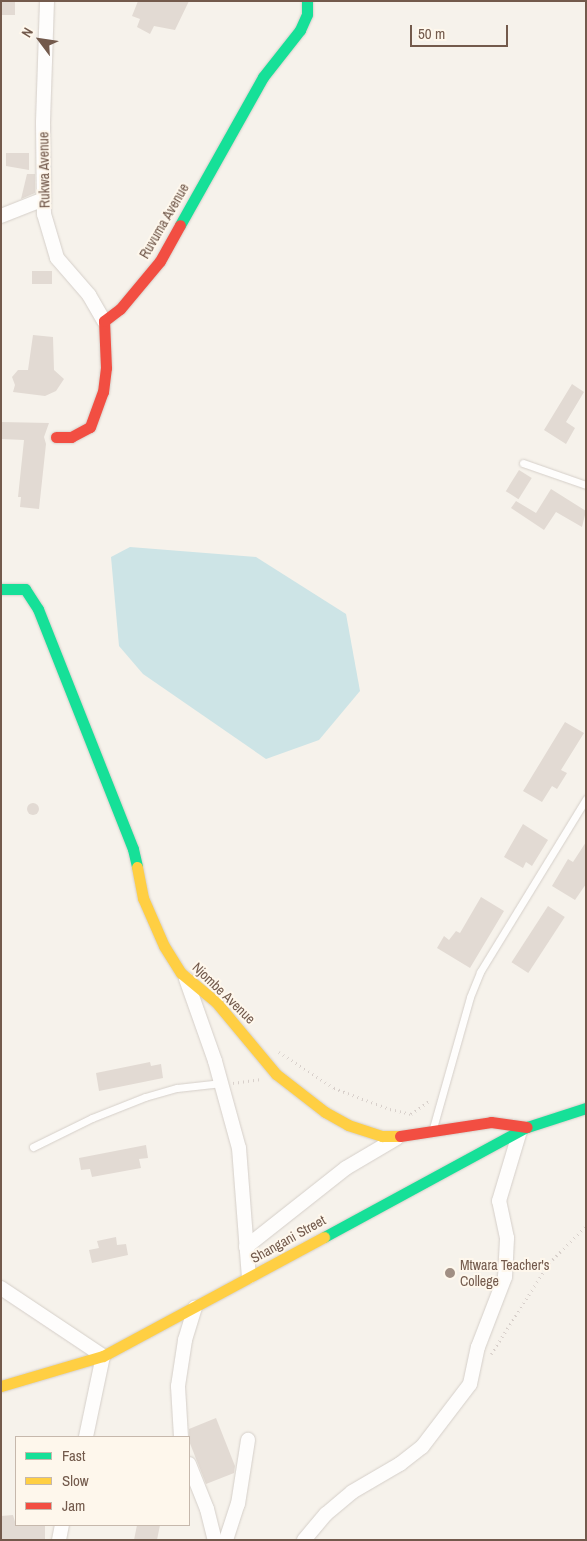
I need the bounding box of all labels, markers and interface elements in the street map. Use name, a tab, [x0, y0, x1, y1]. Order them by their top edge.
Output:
north arrow	[15, 15, 65, 65]
scale bar	[412, 15, 510, 47]
text: 50 m	[418, 23, 445, 44]
text: N	[17, 24, 37, 40]
street label: Rukwa Avenue	[35, 131, 53, 209]
street label: Ruvuma Avenue	[136, 180, 192, 262]
street label: Njombe Avenue	[189, 959, 259, 1027]
street label: Shangani Street	[248, 1212, 328, 1266]
place label: Mtwara Teacher's College	[460, 1257, 550, 1290]
marker: Mtwara Teacher's College	[444, 1267, 456, 1279]
legend	[15, 1436, 190, 1526]
text: Fast	[62, 1445, 85, 1466]
text: Slow	[62, 1470, 89, 1491]
text: Jam	[62, 1495, 85, 1516]

